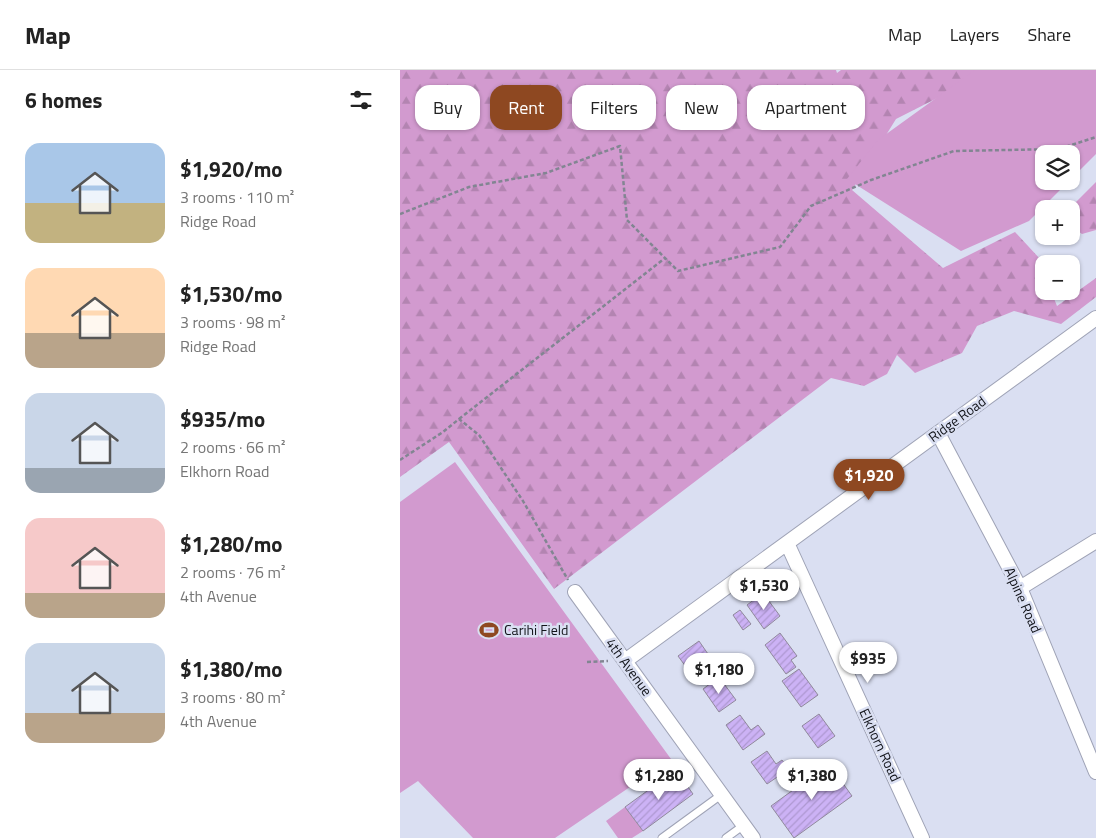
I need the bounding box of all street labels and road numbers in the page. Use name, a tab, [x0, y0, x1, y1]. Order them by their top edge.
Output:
street label: Ridge Road	[924, 390, 990, 447]
street label: Alpine Road	[1000, 564, 1047, 636]
street label: 4th Avenue	[601, 633, 658, 700]
street label: Elkhorn Road	[854, 705, 907, 785]

